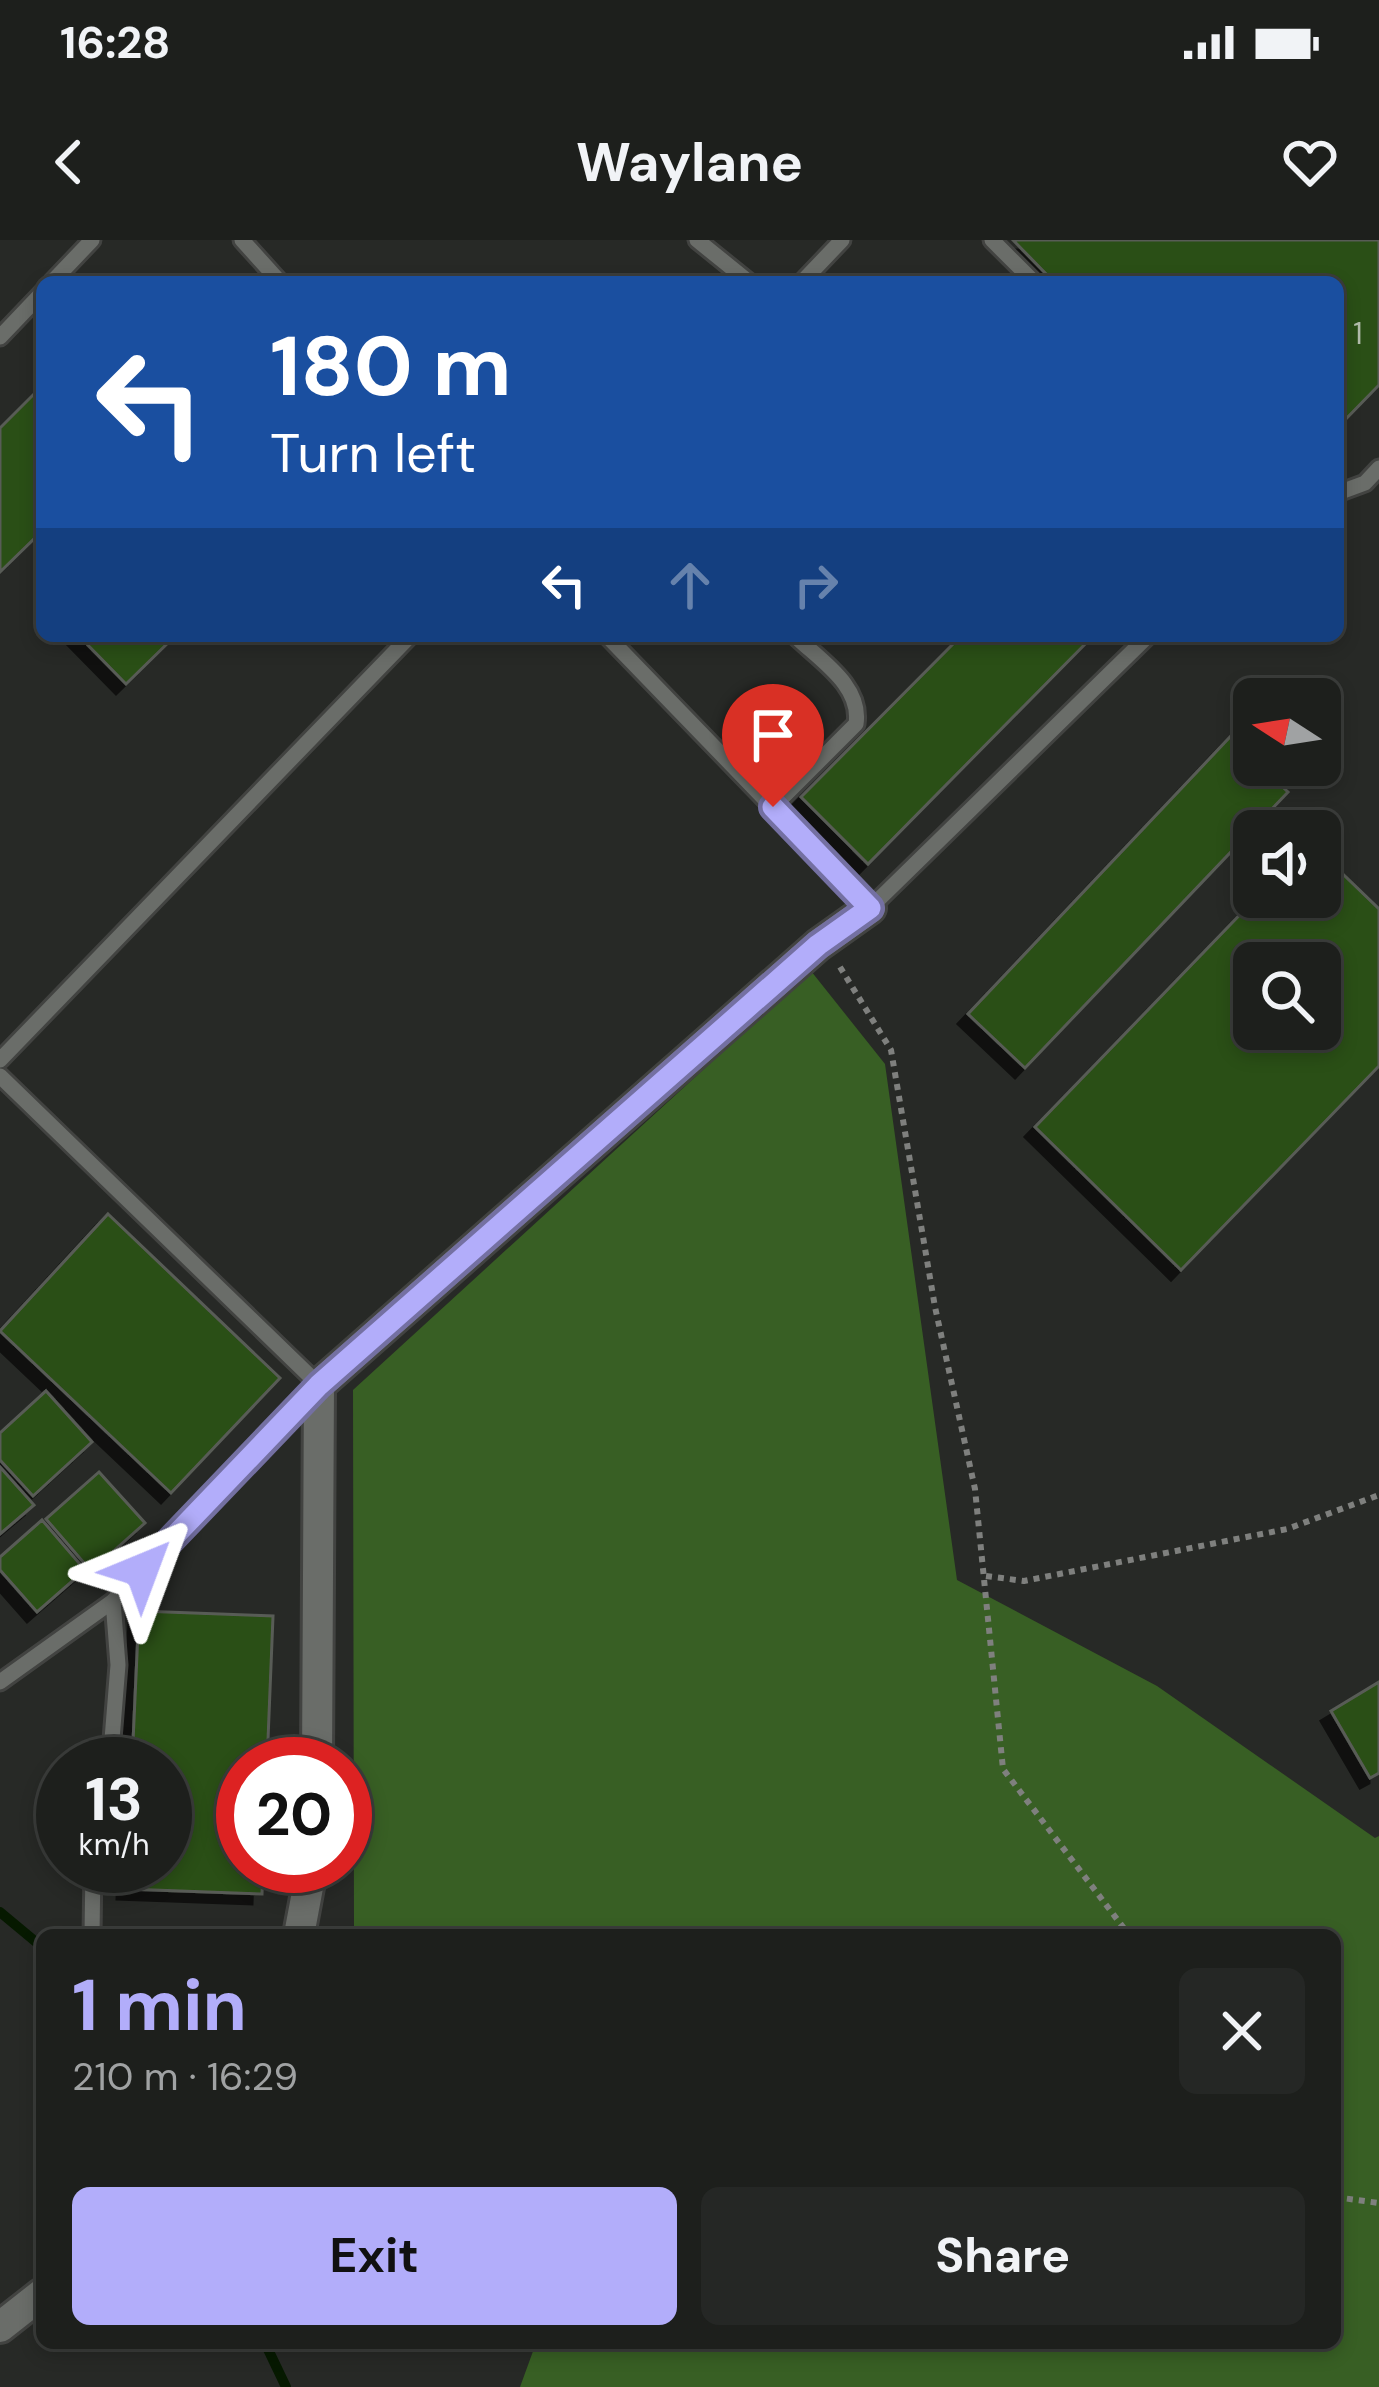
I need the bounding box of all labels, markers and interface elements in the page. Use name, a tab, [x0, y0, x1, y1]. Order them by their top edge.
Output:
text: 16:28	[60, 13, 170, 72]
text: Waylane	[576, 127, 803, 198]
icon: back	[36, 129, 102, 195]
icon: heart	[1277, 129, 1343, 195]
text: 180 m	[270, 312, 512, 421]
house number: 1	[1353, 314, 1363, 353]
icon: left	[72, 324, 228, 480]
text: Turn left	[270, 418, 476, 489]
icon: left	[531, 552, 597, 618]
icon: ahead	[657, 552, 723, 618]
icon: right	[783, 552, 849, 618]
north arrow	[1233, 678, 1341, 786]
map controls	[1233, 678, 1341, 1050]
pin	[722, 684, 824, 807]
icon: arrive	[740, 702, 806, 768]
button: sound	[1233, 810, 1341, 918]
button: search	[1233, 942, 1341, 1050]
position arrow	[79, 1507, 205, 1633]
speed limit sign: 20	[216, 1737, 372, 1893]
text: 13	[85, 1760, 143, 1839]
text: km/h	[79, 1825, 149, 1864]
text: 1 min	[72, 1959, 247, 2052]
button: close	[1179, 1968, 1305, 2094]
text: 210 m · 16:29	[72, 2051, 298, 2102]
button: Exit	[72, 2187, 677, 2325]
button: Share	[701, 2187, 1305, 2325]

